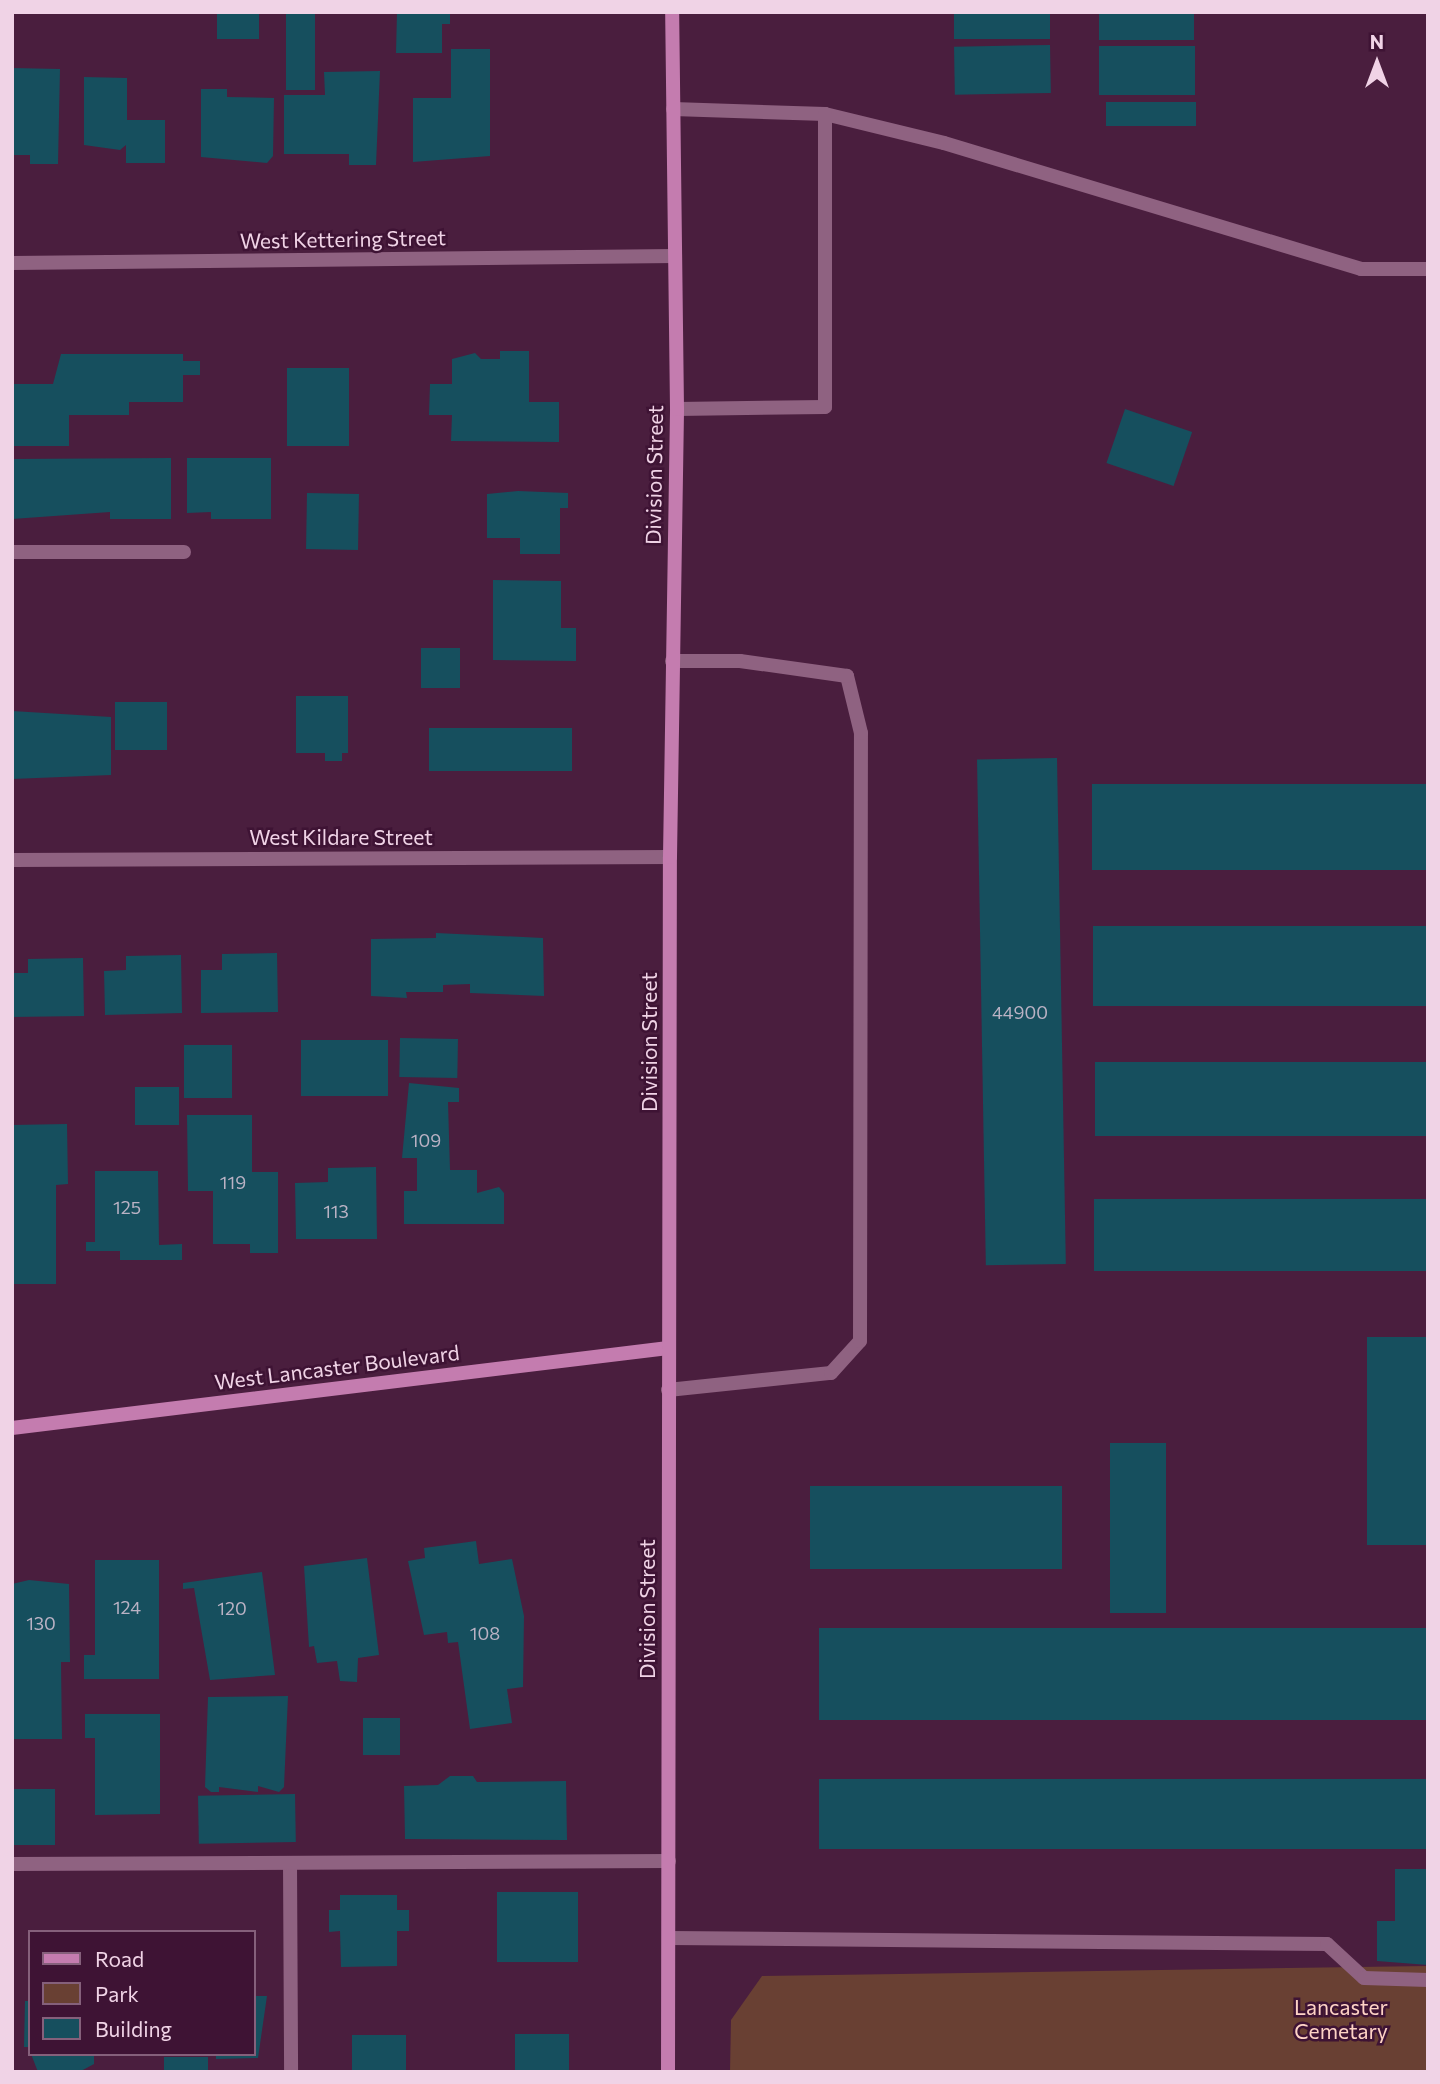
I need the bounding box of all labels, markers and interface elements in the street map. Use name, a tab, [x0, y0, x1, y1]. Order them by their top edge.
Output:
north arrow	[1342, 28, 1412, 98]
text: N	[1370, 30, 1384, 53]
street label: West Kettering Street	[240, 225, 446, 253]
street label: Division Street	[640, 405, 668, 545]
street label: West Kildare Street	[249, 824, 433, 850]
street label: Division Street	[636, 972, 662, 1112]
house number: 44900	[992, 1001, 1048, 1023]
house number: 109	[411, 1129, 441, 1151]
house number: 119	[220, 1171, 246, 1193]
house number: 125	[113, 1196, 141, 1218]
house number: 113	[323, 1200, 349, 1222]
street label: West Lancaster Boulevard	[213, 1339, 461, 1395]
street label: Division Street	[634, 1539, 660, 1679]
house number: 124	[113, 1596, 141, 1618]
house number: 120	[217, 1597, 247, 1619]
house number: 130	[26, 1612, 56, 1634]
house number: 108	[470, 1622, 500, 1644]
legend	[28, 1930, 256, 2056]
text: Road	[95, 1946, 144, 1971]
text: Park	[95, 1981, 139, 2006]
park label: Lancaster Cemetary	[1294, 1994, 1388, 2044]
text: Building	[95, 2016, 172, 2041]

